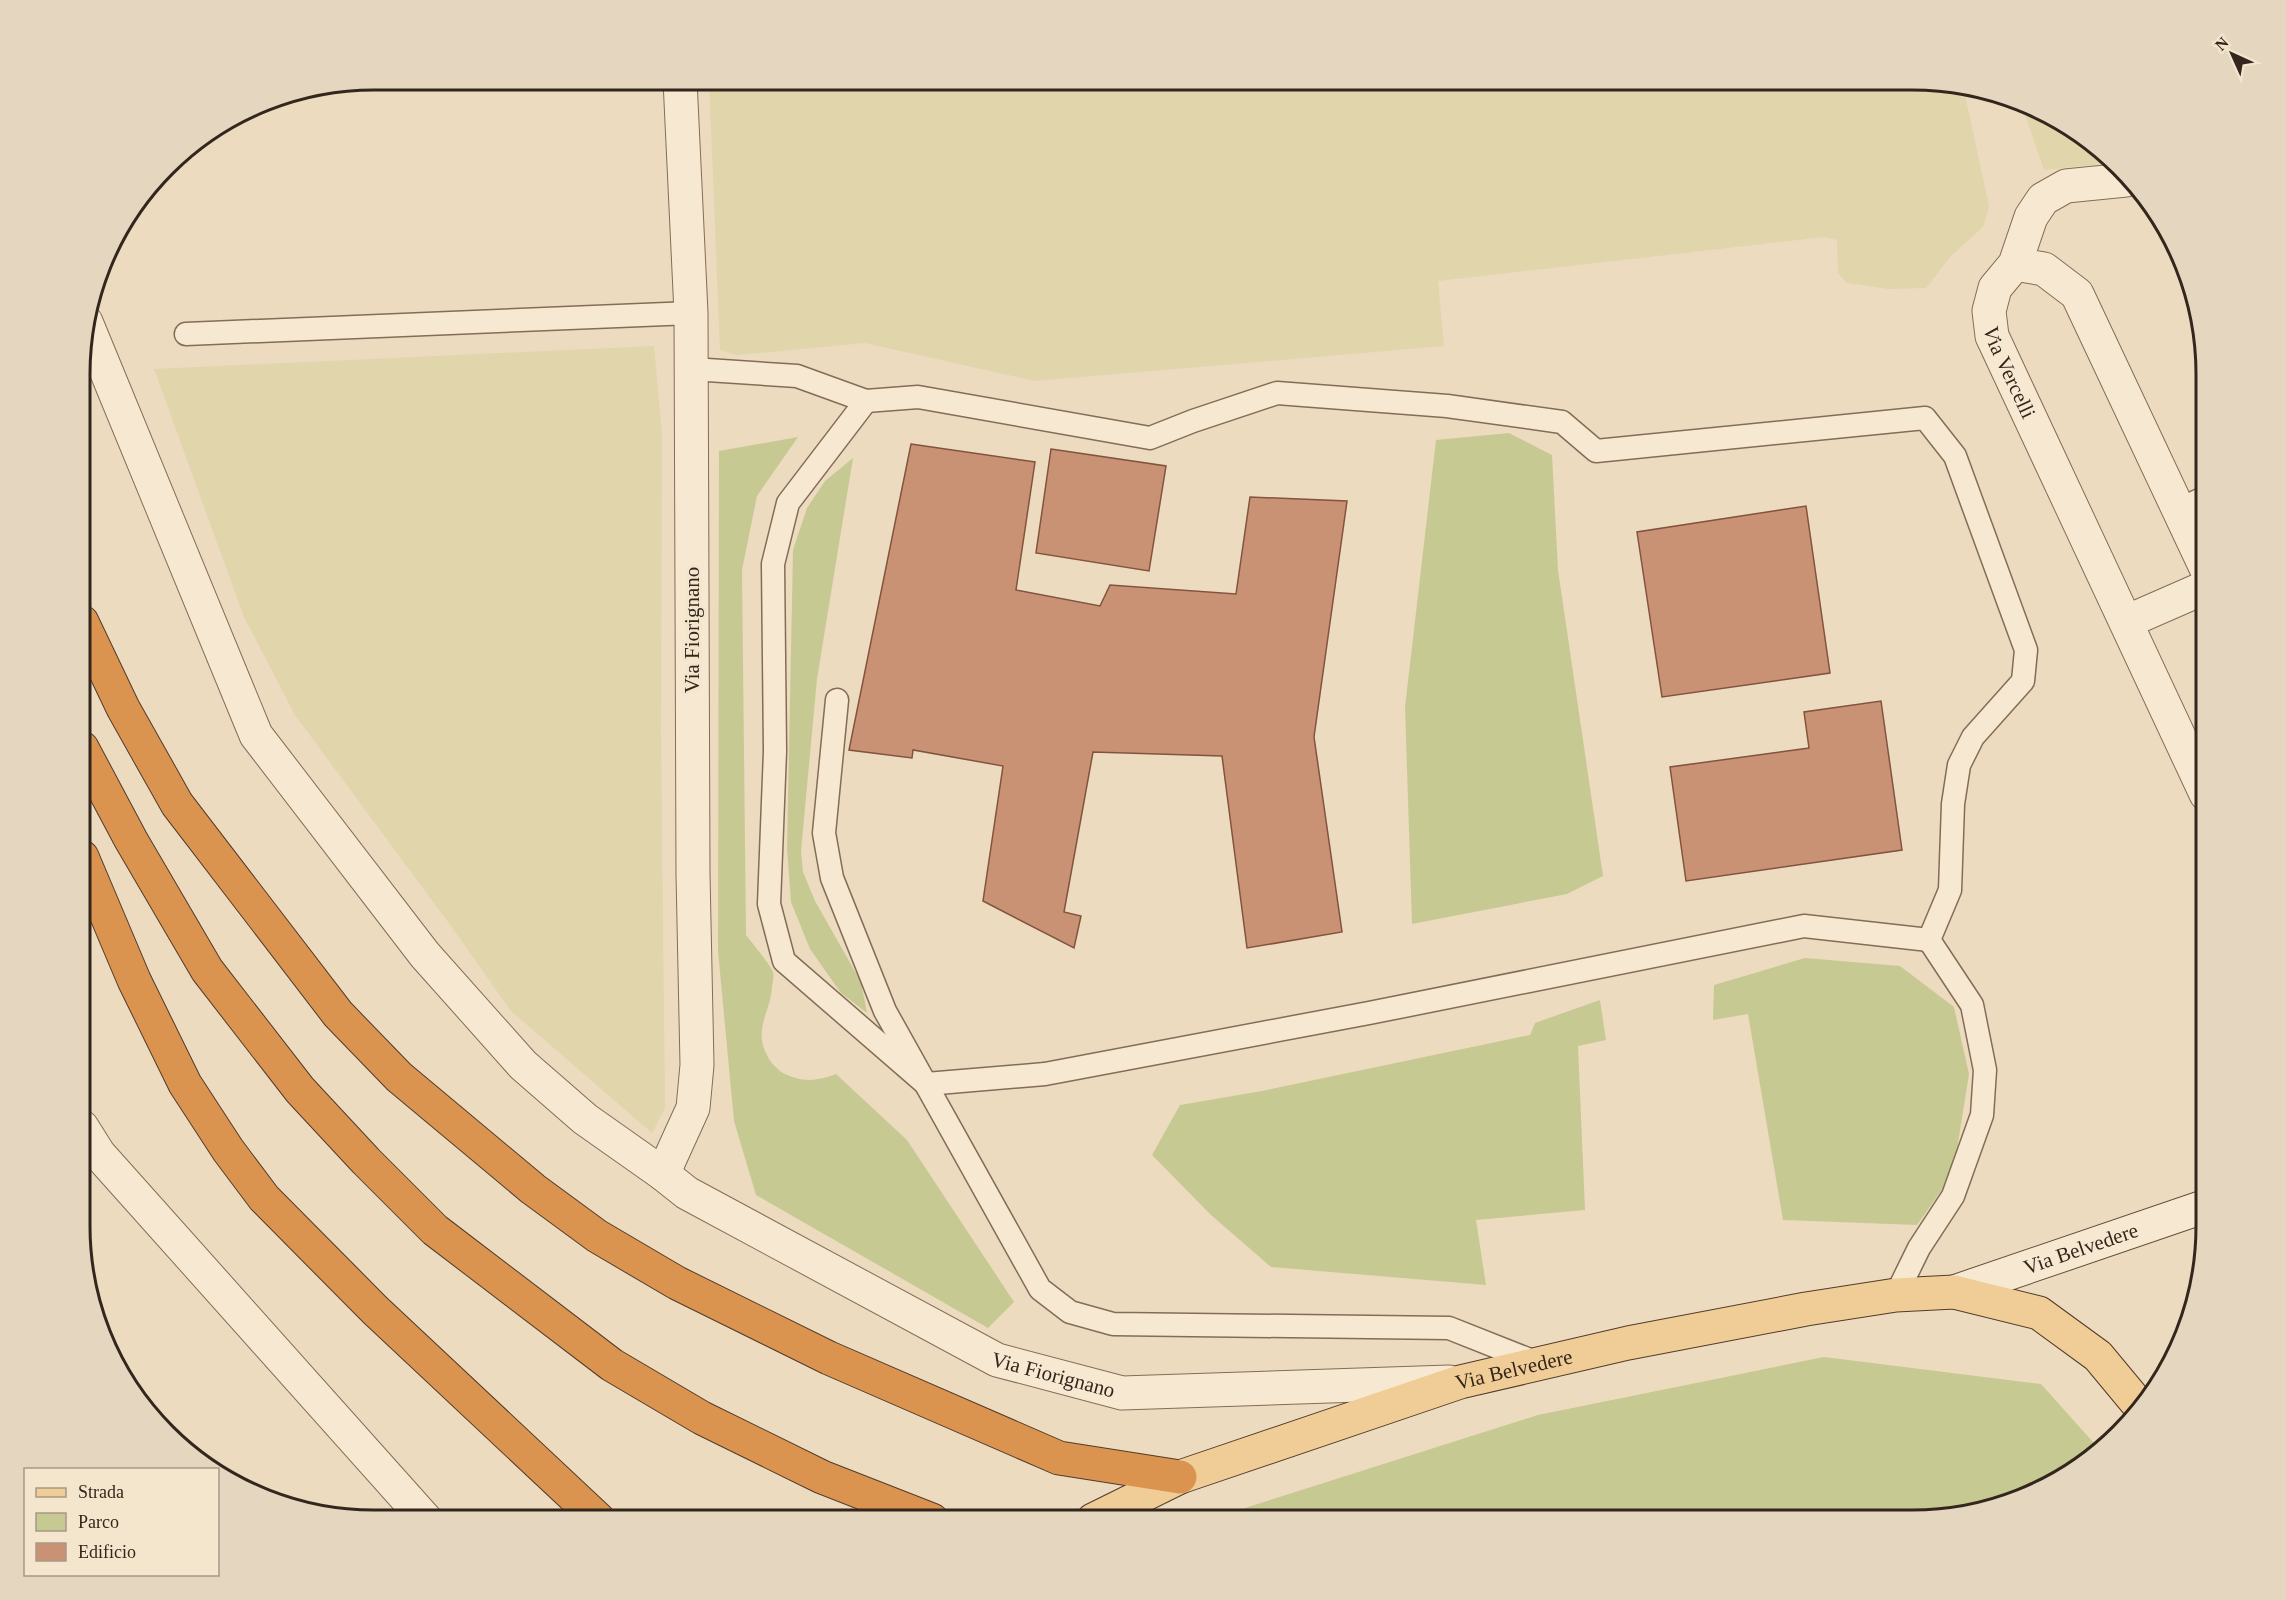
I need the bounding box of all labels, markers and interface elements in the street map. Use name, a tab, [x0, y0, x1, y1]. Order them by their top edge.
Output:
north arrow	[2202, 24, 2262, 84]
text: N	[2212, 33, 2232, 54]
street label: Via Vercelli	[1979, 325, 2041, 422]
street label: Via Fiorignano	[680, 567, 704, 693]
street label: Via Belvedere	[2020, 1218, 2141, 1279]
street label: Via Belvedere	[1453, 1344, 1575, 1395]
street label: Via Fiorignano	[989, 1347, 1118, 1403]
legend	[24, 1468, 219, 1576]
text: Strada	[78, 1482, 124, 1502]
text: Parco	[78, 1512, 119, 1532]
text: Edificio	[78, 1542, 136, 1562]

